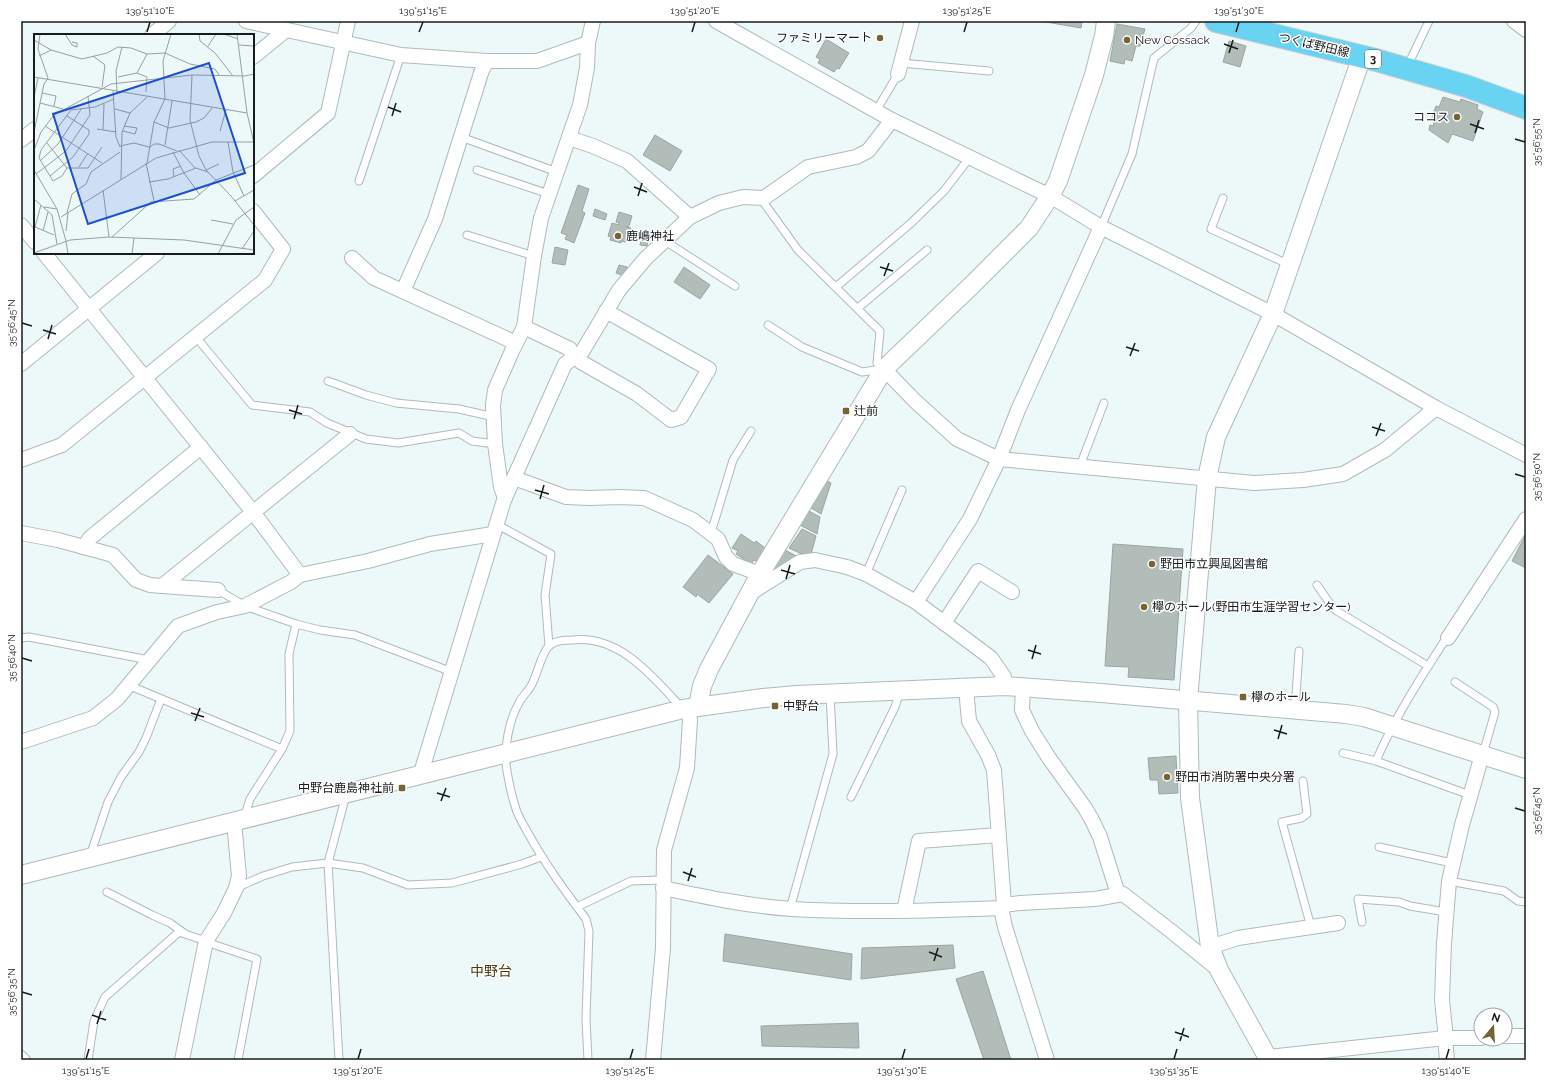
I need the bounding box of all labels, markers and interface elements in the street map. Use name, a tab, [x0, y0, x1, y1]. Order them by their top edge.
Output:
text: 139°51'10"E	[126, 5, 174, 16]
text: 139°51'15"E	[399, 5, 447, 16]
text: 139°51'20"E	[670, 5, 720, 16]
text: 139°51'25"E	[943, 5, 991, 16]
text: 139°51'30"E	[1214, 5, 1264, 16]
street label: つくば野田線	[1277, 30, 1351, 60]
place label: ファミリーマート	[776, 31, 872, 45]
marker: ファミリーマート	[875, 33, 885, 43]
place label: New Cossack	[1135, 33, 1211, 47]
inset map	[34, 34, 254, 254]
marker: New Cossack	[1122, 35, 1132, 45]
road number: 3	[1365, 50, 1381, 68]
place label: ココス	[1413, 110, 1449, 124]
marker: ココス	[1452, 112, 1462, 122]
text: 35°56'55"N	[1531, 118, 1542, 166]
place label: 鹿嶋神社	[626, 229, 674, 243]
marker: 鹿嶋神社	[613, 231, 623, 241]
text: 35°56'45"N	[6, 299, 17, 347]
place label: 辻前	[854, 404, 878, 418]
marker: 辻前	[841, 406, 851, 416]
text: 35°56'50"N	[1531, 453, 1542, 501]
place label: 野田市立興風図書館	[1160, 557, 1268, 571]
marker: 野田市立興風図書館	[1147, 559, 1157, 569]
place label: 欅のホール(野田市生涯学習センター)	[1152, 600, 1350, 614]
marker: 欅のホール(野田市生涯学習センター)	[1139, 602, 1149, 612]
text: 35°56'40"N	[6, 634, 17, 682]
place label: 欅のホール	[1251, 690, 1311, 704]
marker: 欅のホール	[1238, 692, 1248, 702]
place label: 中野台	[783, 699, 819, 713]
marker: 中野台	[770, 701, 780, 711]
place label: 野田市消防署中央分署	[1175, 770, 1295, 784]
marker: 野田市消防署中央分署	[1162, 772, 1172, 782]
place label: 中野台鹿島神社前	[298, 781, 394, 795]
marker: 中野台鹿島神社前	[397, 783, 407, 793]
text: 35°56'45"N	[1531, 787, 1542, 835]
district label: 中野台	[470, 963, 512, 979]
text: 35°56'35"N	[6, 968, 17, 1016]
north arrow	[1473, 1007, 1513, 1047]
text: N	[1490, 1010, 1502, 1025]
text: 139°51'15"E	[62, 1065, 110, 1076]
text: 139°51'20"E	[333, 1065, 383, 1076]
text: 139°51'25"E	[606, 1065, 654, 1076]
text: 139°51'30"E	[877, 1065, 927, 1076]
text: 139°51'35"E	[1150, 1065, 1198, 1076]
text: 139°51'40"E	[1422, 1065, 1470, 1076]

